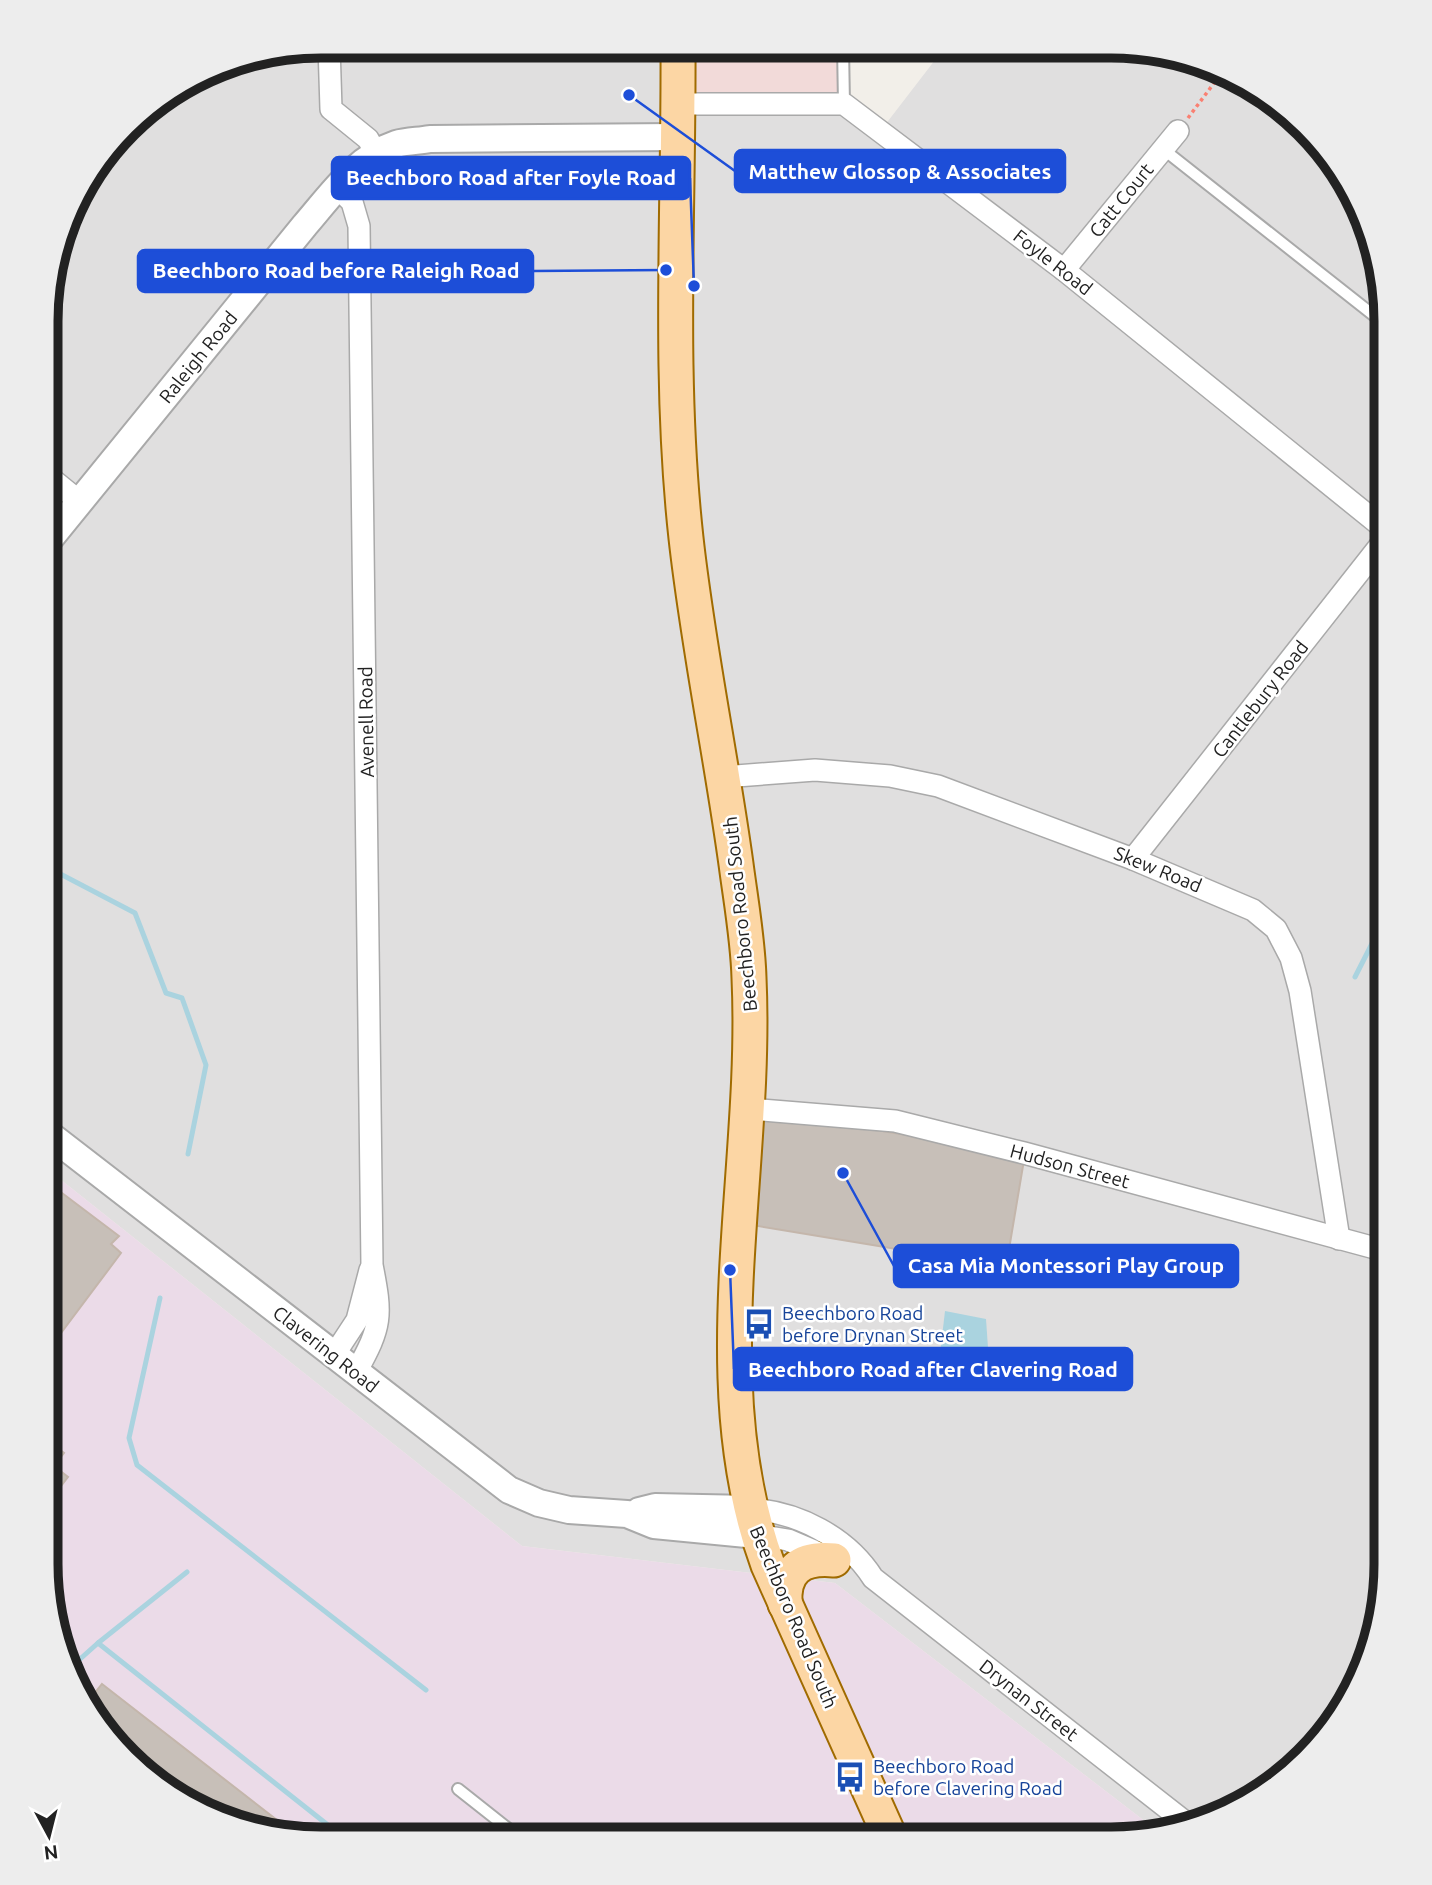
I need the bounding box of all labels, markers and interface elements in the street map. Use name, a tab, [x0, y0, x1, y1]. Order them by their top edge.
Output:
callout: Matthew Glossop & Associates	[735, 150, 1065, 192]
callout: Beechboro Road after Foyle Road	[332, 157, 690, 199]
street label: Catt Court	[1084, 158, 1158, 241]
text: Matthew Glossop & Associates	[749, 159, 1051, 183]
text: Beechboro Road after Foyle Road	[346, 165, 676, 189]
street label: Foyle Road	[1009, 224, 1097, 300]
callout: Beechboro Road before Raleigh Road	[138, 250, 533, 292]
text: Beechboro Road before Raleigh Road	[152, 258, 520, 282]
street label: Raleigh Road	[154, 307, 242, 407]
street label: Cantlebury Road	[1208, 636, 1312, 762]
street label: Avenell Road	[354, 666, 378, 778]
street label: Beechboro Road South	[719, 815, 761, 1013]
street label: Skew Road	[1111, 841, 1205, 897]
street label: Hudson Street	[1008, 1139, 1133, 1193]
callout: Casa Mia Montessori Play Group	[894, 1245, 1238, 1287]
text: Casa Mia Montessori Play Group	[908, 1253, 1224, 1277]
street label: Clavering Road	[269, 1301, 383, 1397]
place label: Beechboro Road before Drynan Street	[782, 1302, 964, 1346]
bus stop icon: Beechboro Road before Drynan Street	[742, 1307, 776, 1341]
callout: Beechboro Road after Clavering Road	[734, 1348, 1132, 1390]
text: Beechboro Road after Clavering Road	[748, 1357, 1118, 1381]
street label: Beechboro Road South	[746, 1522, 842, 1712]
street label: Drynan Street	[975, 1655, 1083, 1746]
place label: Beechboro Road before Clavering Road	[873, 1755, 1063, 1799]
bus stop icon: Beechboro Road before Clavering Road	[833, 1760, 867, 1794]
north arrow	[14, 1801, 84, 1871]
text: N	[43, 1841, 59, 1865]

